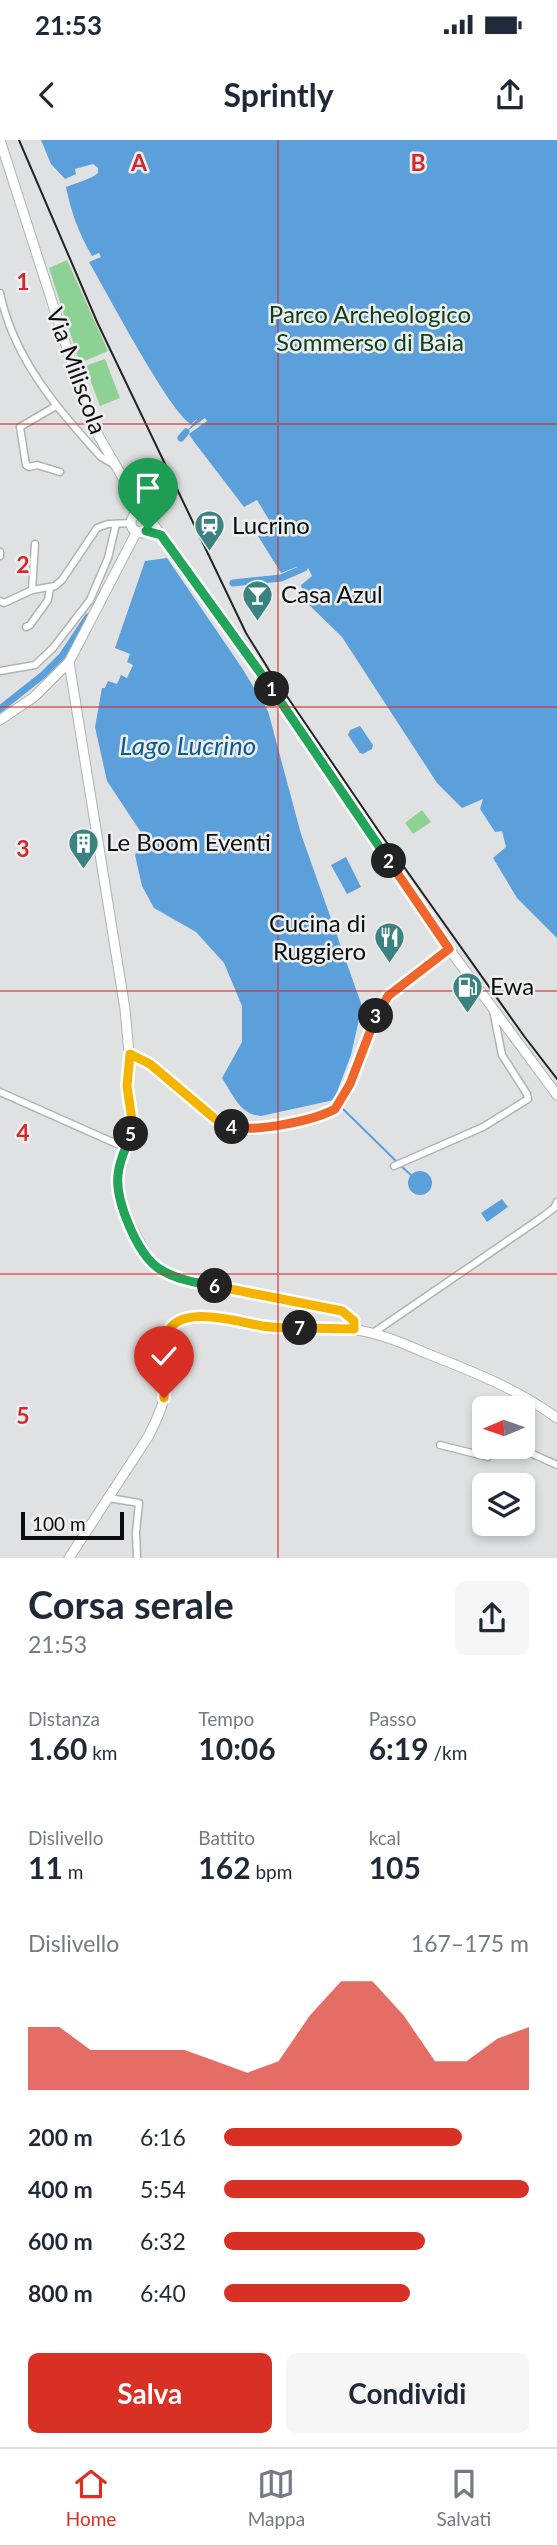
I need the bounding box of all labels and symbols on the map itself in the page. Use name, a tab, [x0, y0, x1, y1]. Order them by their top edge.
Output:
text: A	[130, 148, 148, 176]
text: B	[410, 148, 426, 176]
text: 1	[16, 267, 30, 295]
park label: Parco Archeologico Sommerso di Baia	[269, 299, 471, 356]
street label: Via Miliscola	[41, 303, 114, 438]
pin	[118, 458, 178, 530]
station icon: Lucrino	[192, 509, 226, 553]
place label: Lucrino	[232, 510, 310, 539]
text: 2	[16, 550, 30, 578]
bar icon: Casa Azul	[241, 578, 275, 622]
place label: Casa Azul	[281, 579, 383, 608]
pin: 1	[254, 672, 290, 706]
water label: Lago Lucrino	[120, 729, 256, 761]
building icon: Le Boom Eventi	[66, 826, 100, 870]
place label: Le Boom Eventi	[106, 827, 271, 856]
text: 3	[16, 834, 30, 862]
pin: 2	[372, 844, 406, 878]
place label: Cucina di Ruggiero	[269, 908, 366, 965]
restaurant icon: Cucina di Ruggiero	[372, 921, 406, 965]
fuel station icon: Ewa	[450, 970, 484, 1014]
place label: Ewa	[490, 971, 534, 1000]
pin: 3	[358, 998, 394, 1034]
pin: 4	[215, 1110, 250, 1144]
pin: 5	[114, 1116, 148, 1152]
text: 4	[16, 1118, 30, 1146]
pin: 6	[198, 1268, 232, 1304]
pin: 7	[282, 1310, 318, 1346]
pin	[134, 1326, 194, 1398]
north arrow	[472, 1396, 536, 1460]
text: 5	[16, 1401, 30, 1429]
scale bar	[21, 1509, 124, 1541]

